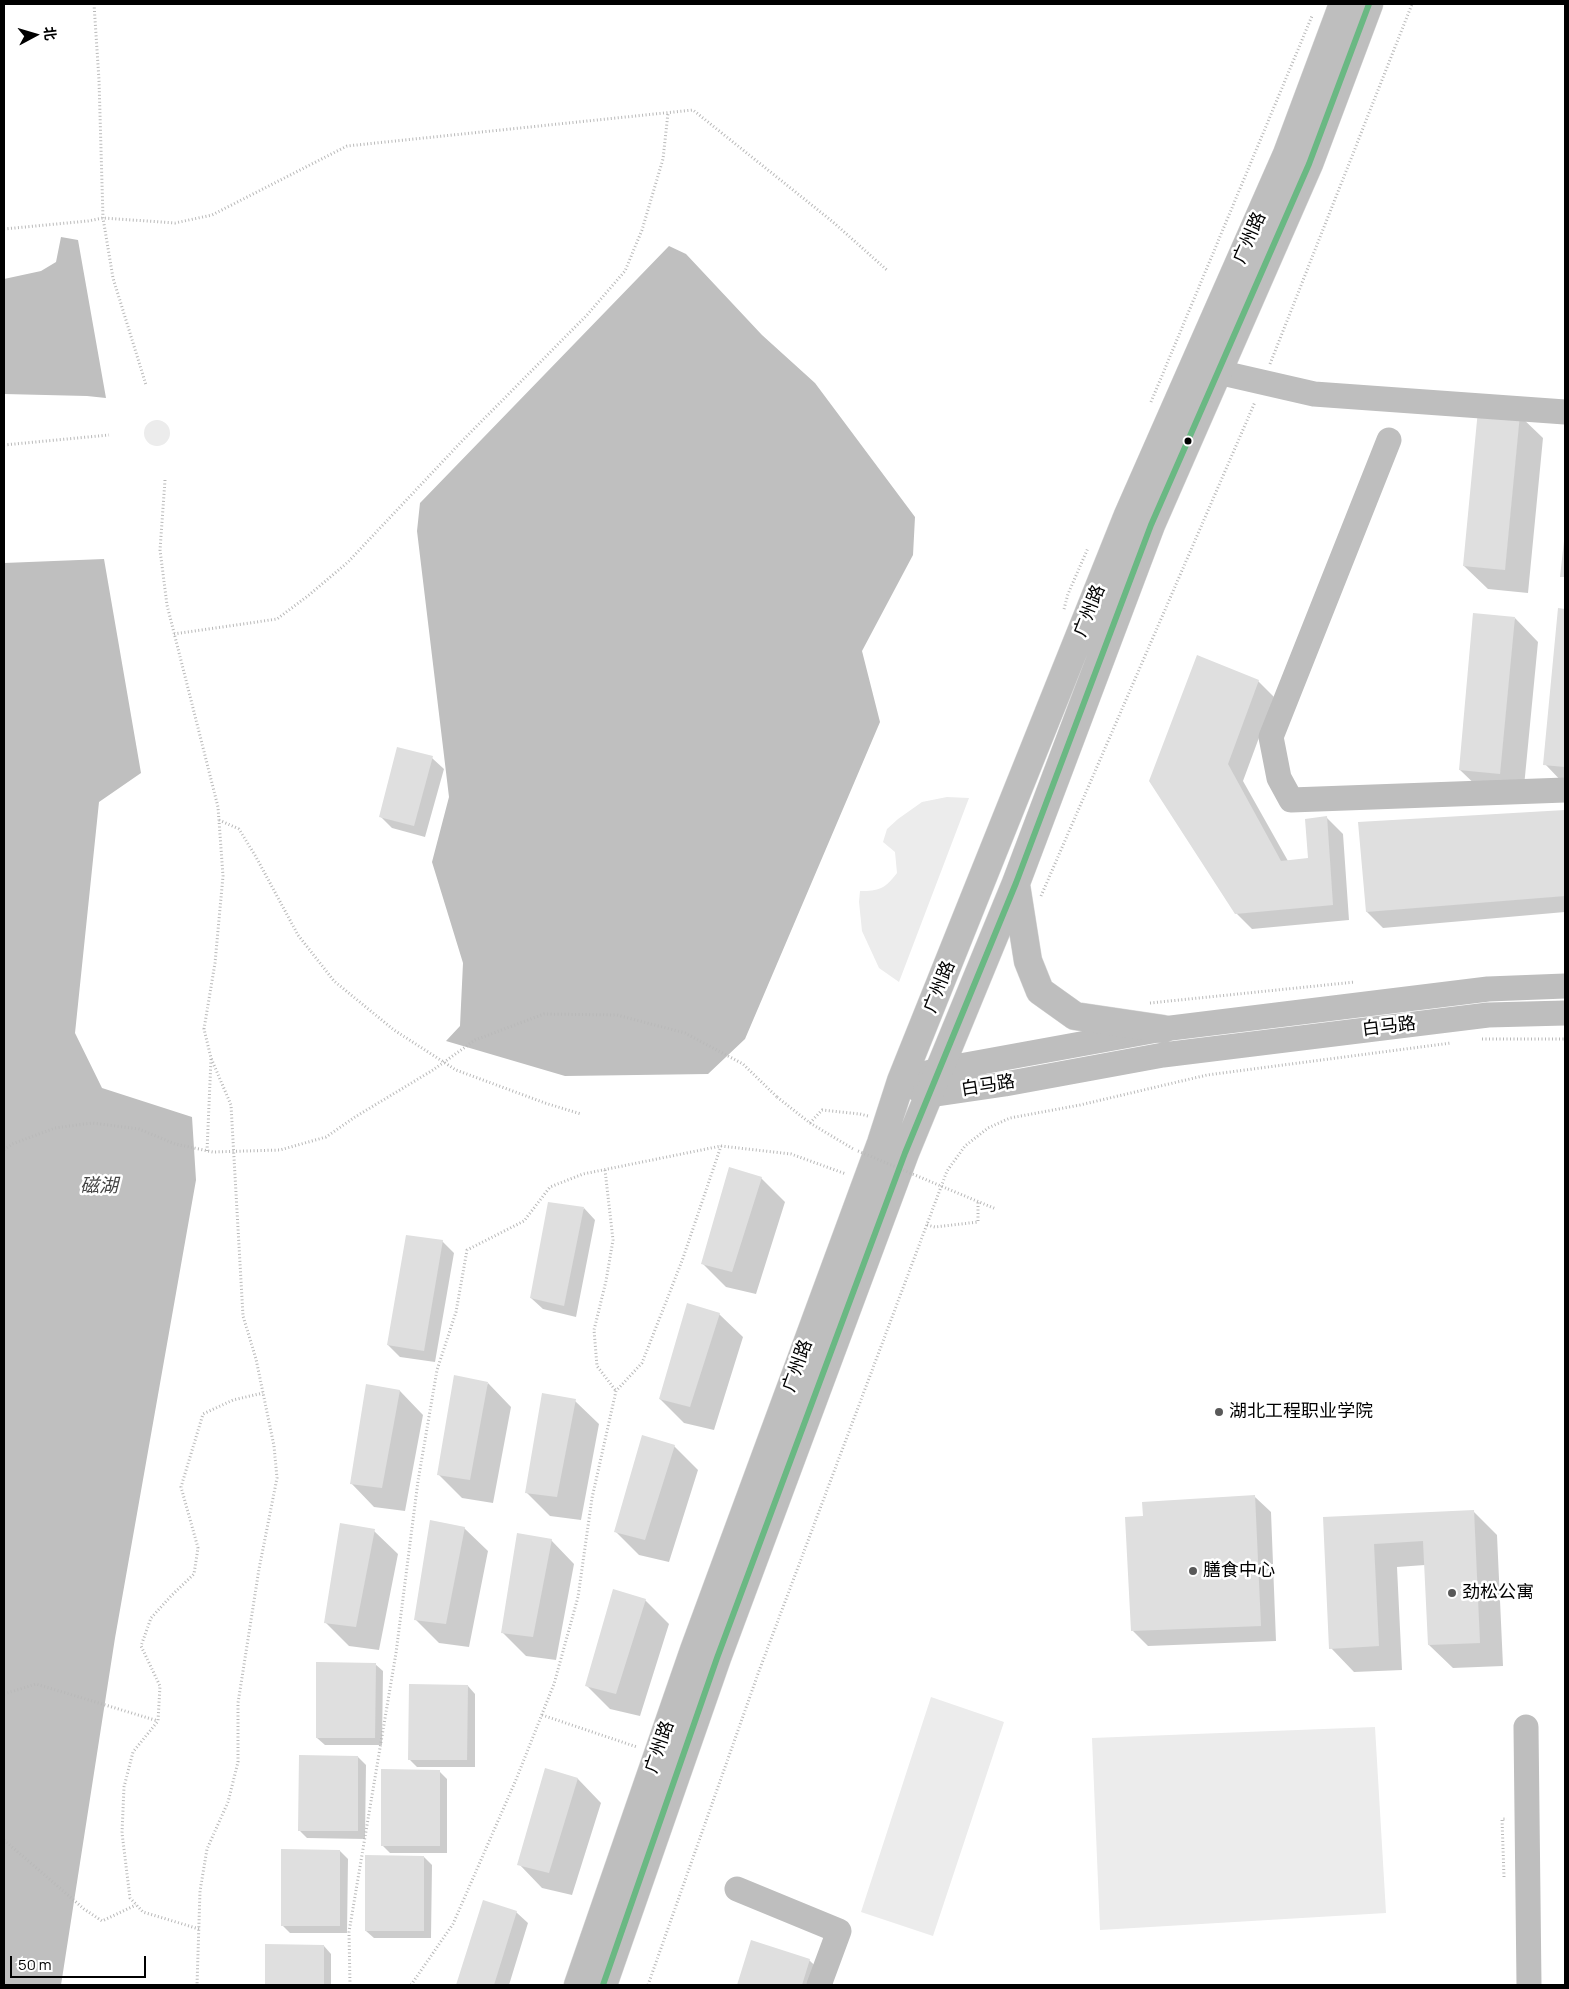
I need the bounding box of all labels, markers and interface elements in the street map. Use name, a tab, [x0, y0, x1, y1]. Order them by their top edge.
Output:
north arrow	[10, 10, 60, 60]
text: 北	[40, 25, 61, 41]
street label: 广州路	[1229, 209, 1271, 267]
unlabelled marker	[1183, 436, 1193, 446]
street label: 广州路	[1070, 582, 1110, 640]
street label: 广州路	[920, 958, 960, 1016]
street label: 白马路	[1361, 1013, 1417, 1041]
street label: 白马路	[960, 1071, 1016, 1101]
water label: 磁湖	[80, 1176, 118, 1198]
street label: 广州路	[779, 1337, 817, 1395]
place label: 湖北工程职业学院	[1229, 1401, 1373, 1423]
marker: 湖北工程职业学院	[1213, 1406, 1225, 1418]
place label: 膳食中心	[1203, 1560, 1275, 1582]
marker: 膳食中心	[1187, 1565, 1199, 1577]
place label: 劲松公寓	[1462, 1582, 1534, 1604]
marker: 劲松公寓	[1446, 1587, 1458, 1599]
street label: 广州路	[641, 1718, 679, 1776]
scale bar	[12, 1946, 149, 1978]
text: 50 m	[18, 1954, 52, 1975]

